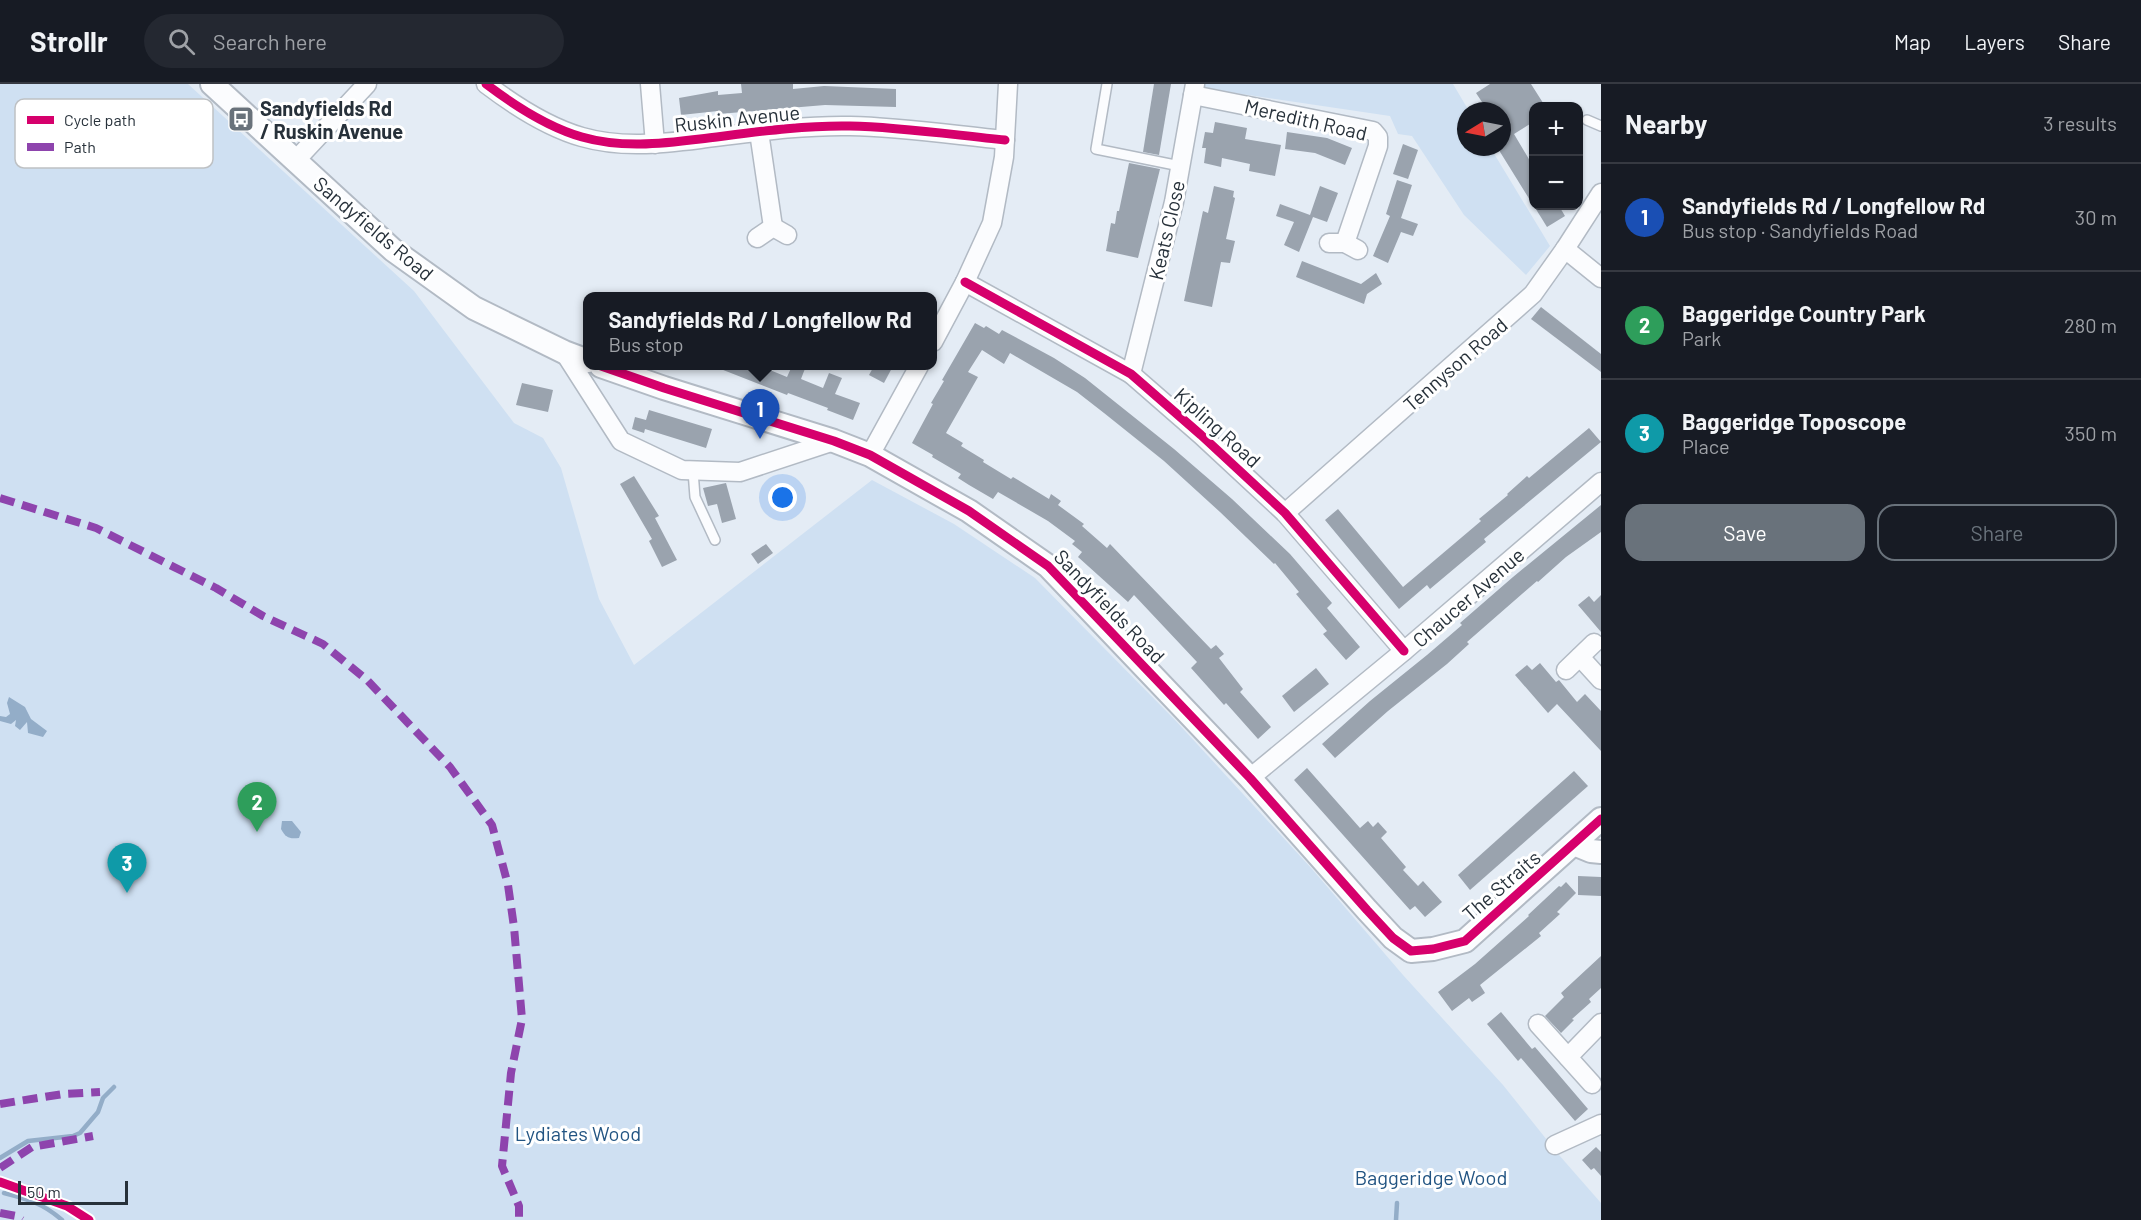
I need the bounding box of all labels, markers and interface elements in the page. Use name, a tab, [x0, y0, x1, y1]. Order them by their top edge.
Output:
search box	[144, 14, 564, 68]
text: Strollr	[30, 24, 108, 58]
icon: search	[165, 25, 198, 58]
text: Search here	[213, 28, 327, 54]
text: Map	[1894, 29, 1931, 54]
text: Layers	[1964, 29, 2025, 54]
text: Share	[2058, 29, 2111, 54]
street label: Meredith Road	[1242, 93, 1370, 145]
place label: Sandyfields Rd / Ruskin Avenue	[260, 96, 403, 143]
legend	[15, 99, 213, 168]
street label: Ruskin Avenue	[673, 99, 801, 137]
north arrow	[1457, 102, 1511, 156]
map controls	[1529, 102, 1583, 210]
button: +	[1529, 102, 1583, 156]
bus stop icon: Sandyfields Rd / Ruskin Avenue	[226, 104, 256, 134]
text: Nearby	[1625, 108, 1707, 139]
text: Cycle path	[64, 110, 136, 129]
text: 3 results	[2043, 111, 2117, 135]
text: Path	[64, 137, 96, 156]
button: −	[1529, 156, 1583, 210]
street label: Sandyfields Road	[309, 171, 439, 285]
street label: Keats Close	[1143, 178, 1189, 282]
text: Sandyfields Rd / Longfellow Rd	[1682, 192, 1985, 218]
text: 1	[1641, 205, 1648, 229]
text: 30 m	[2075, 205, 2117, 229]
text: Bus stop · Sandyfields Road	[1682, 218, 1918, 242]
popup	[583, 292, 937, 370]
text: Baggeridge Country Park	[1682, 300, 1926, 326]
text: Sandyfields Rd / Longfellow Rd	[608, 306, 912, 332]
street label: Tennyson Road	[1398, 312, 1512, 416]
text: 2	[1639, 313, 1650, 337]
text: 280 m	[2064, 313, 2117, 337]
text: Park	[1682, 326, 1721, 350]
text: Bus stop	[608, 332, 684, 356]
street label: Kipling Road	[1170, 382, 1266, 472]
pin: 1	[740, 390, 780, 439]
text: Baggeridge Toposcope	[1682, 408, 1906, 434]
text: 3	[1639, 421, 1650, 445]
text: 350 m	[2065, 421, 2117, 445]
text: Place	[1682, 434, 1730, 458]
your location	[768, 483, 797, 512]
button: Save	[1625, 504, 1865, 561]
button: Share	[1877, 504, 2117, 561]
street label: Chaucer Avenue	[1407, 542, 1529, 652]
street label: Sandyfields Road	[1050, 544, 1170, 668]
pin: 2	[238, 782, 276, 832]
pin: 3	[108, 844, 146, 893]
street label: The Straits	[1457, 845, 1545, 925]
park label: Lydiates Wood	[515, 1121, 641, 1145]
park label: Baggeridge Wood	[1355, 1165, 1507, 1189]
scale bar	[18, 1178, 128, 1206]
text: 50 m	[27, 1182, 61, 1201]

